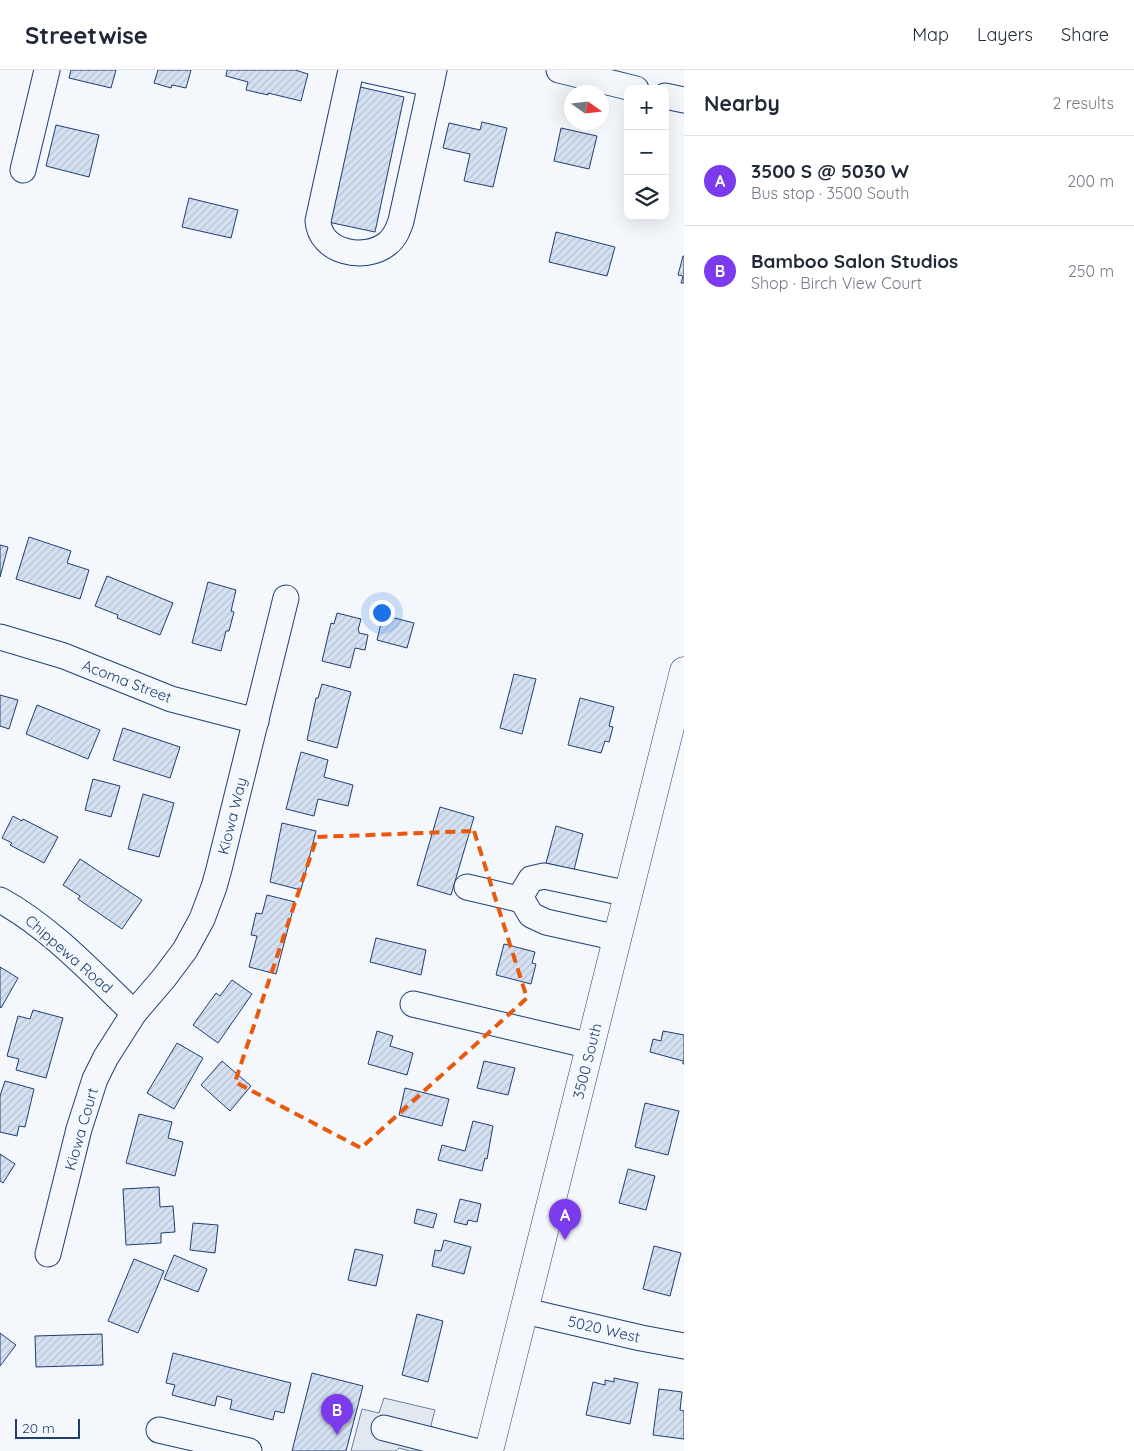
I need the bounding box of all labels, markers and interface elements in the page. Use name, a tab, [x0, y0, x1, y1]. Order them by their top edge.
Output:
text: Streetwise	[25, 20, 148, 50]
text: Map	[912, 23, 949, 46]
text: Layers	[977, 23, 1033, 46]
text: Share	[1061, 23, 1109, 46]
north arrow	[564, 85, 609, 130]
map controls	[624, 85, 669, 220]
button: +	[624, 85, 669, 130]
text: Nearby	[704, 90, 780, 116]
text: 2 results	[1052, 93, 1114, 113]
button: −	[624, 130, 669, 175]
text: 3500 S @ 5030 W	[751, 159, 909, 183]
text: A	[715, 171, 725, 191]
text: 200 m	[1067, 171, 1114, 191]
button: layers	[624, 175, 669, 220]
text: Bus stop · 3500 South	[751, 183, 909, 203]
text: Bamboo Salon Studios	[751, 249, 958, 273]
text: B	[715, 261, 725, 281]
text: 250 m	[1068, 261, 1114, 281]
text: Shop · Birch View Court	[751, 273, 922, 293]
your location	[369, 600, 395, 626]
street label: Acoma Street	[80, 655, 174, 707]
street label: Kiowa Way	[213, 775, 251, 857]
street label: Chippewa Road	[21, 911, 117, 997]
street label: 3500 South	[568, 1021, 606, 1101]
street label: Kiowa Court	[60, 1085, 102, 1173]
pin: A	[549, 1199, 581, 1240]
street label: 5020 West	[566, 1311, 642, 1347]
pin: B	[321, 1394, 353, 1435]
scale bar	[15, 1416, 80, 1439]
text: 20 m	[22, 1419, 55, 1437]

